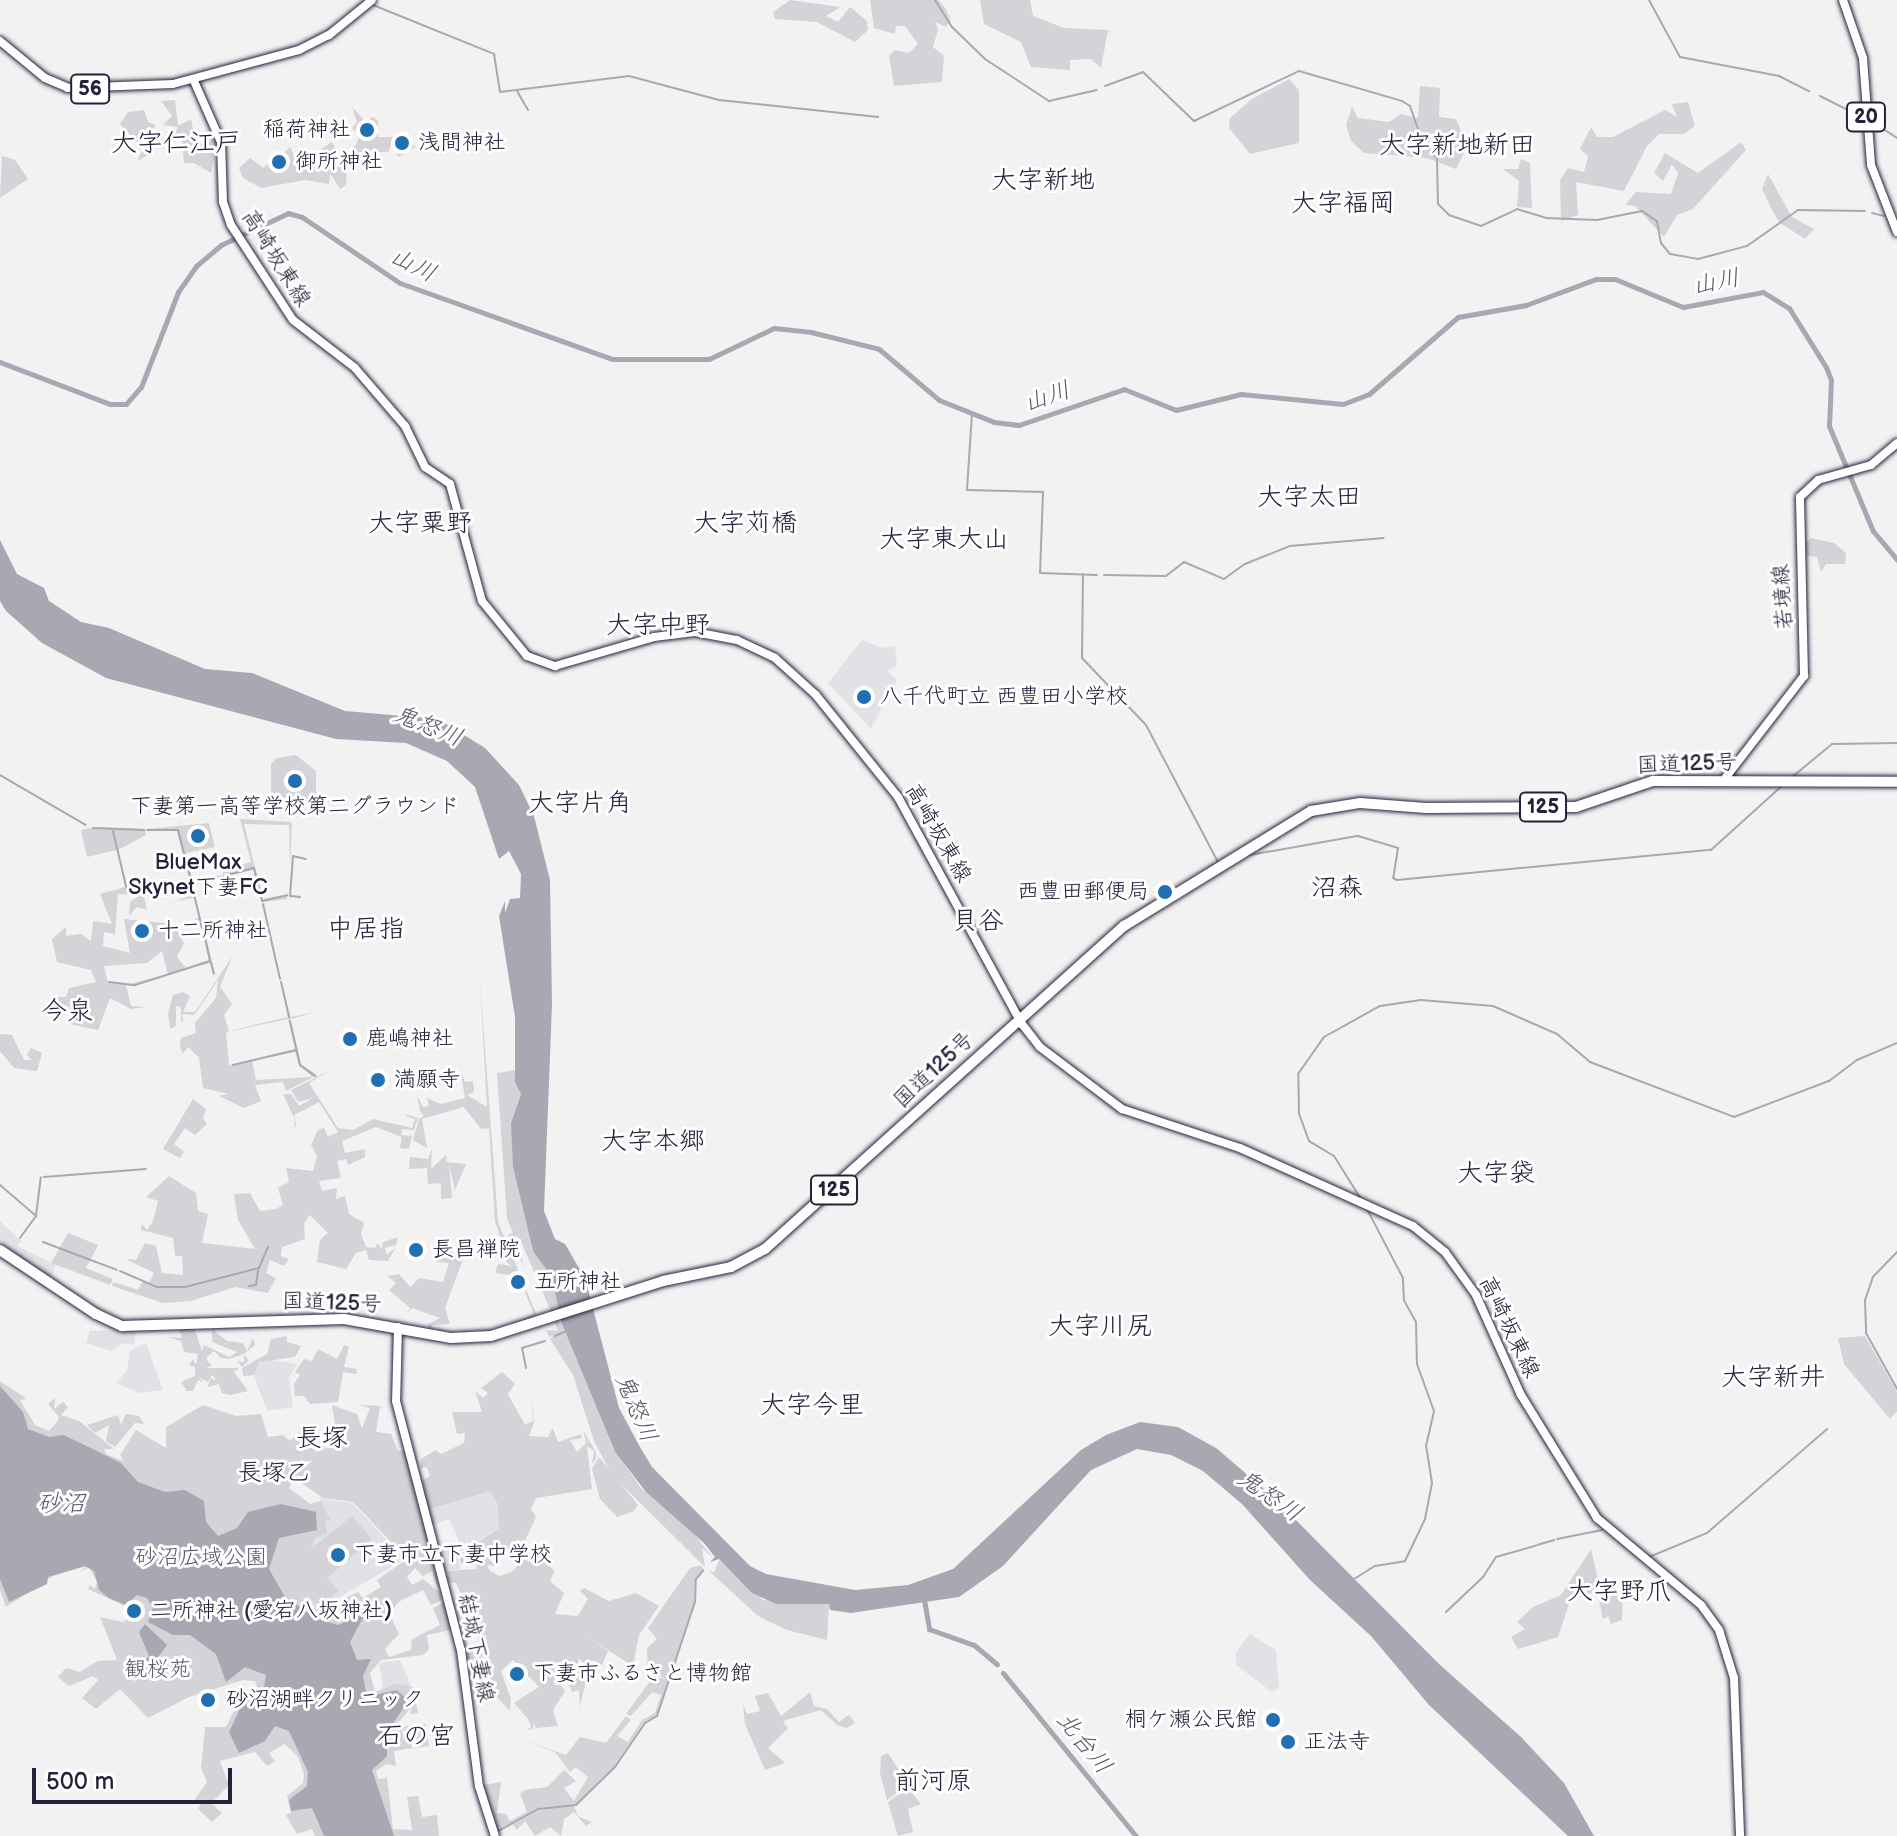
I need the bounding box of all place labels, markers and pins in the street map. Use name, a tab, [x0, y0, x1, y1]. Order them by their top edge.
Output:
place label: 稲荷神社	[263, 117, 351, 143]
marker: 稲荷神社	[358, 121, 376, 139]
place label: 浅間神社	[418, 130, 506, 156]
marker: 浅間神社	[393, 134, 411, 152]
place label: 御所神社	[295, 149, 383, 175]
marker: 御所神社	[270, 153, 288, 171]
place label: 八千代町立 西豊田小学校	[880, 684, 1128, 710]
marker: 八千代町立 西豊田小学校	[855, 688, 873, 706]
marker: 下妻第一高等学校第二グラウンド	[286, 772, 304, 790]
place label: 下妻第一高等学校第二グラウンド	[130, 794, 460, 820]
marker: BlueMax Skynet下妻FC	[189, 827, 207, 845]
place label: BlueMax Skynet下妻FC	[128, 849, 268, 900]
place label: 西豊田郵便局	[1017, 879, 1149, 905]
marker: 西豊田郵便局	[1156, 883, 1174, 901]
place label: 十二所神社	[158, 918, 268, 944]
marker: 十二所神社	[133, 922, 151, 940]
place label: 鹿嶋神社	[366, 1026, 454, 1052]
marker: 鹿嶋神社	[341, 1030, 359, 1048]
place label: 満願寺	[394, 1067, 460, 1093]
marker: 満願寺	[369, 1071, 387, 1089]
place label: 長昌禅院	[432, 1237, 520, 1263]
marker: 長昌禅院	[407, 1241, 425, 1259]
place label: 五所神社	[534, 1269, 622, 1295]
marker: 五所神社	[509, 1273, 527, 1291]
place label: 下妻市立下妻中学校	[354, 1542, 552, 1568]
marker: 下妻市立下妻中学校	[329, 1546, 347, 1564]
place label: 二所神社 (愛宕八坂神社)	[150, 1598, 392, 1624]
marker: 二所神社 (愛宕八坂神社)	[125, 1602, 143, 1620]
place label: 下妻市ふるさと博物館	[533, 1661, 753, 1687]
marker: 下妻市ふるさと博物館	[508, 1665, 526, 1683]
place label: 砂沼湖畔クリニック	[226, 1687, 424, 1713]
marker: 砂沼湖畔クリニック	[197, 1689, 219, 1711]
place label: 桐ケ瀬公民館	[1125, 1707, 1257, 1733]
marker: 桐ケ瀬公民館	[1264, 1711, 1282, 1729]
place label: 正法寺	[1304, 1729, 1370, 1755]
marker: 正法寺	[1279, 1733, 1297, 1751]

